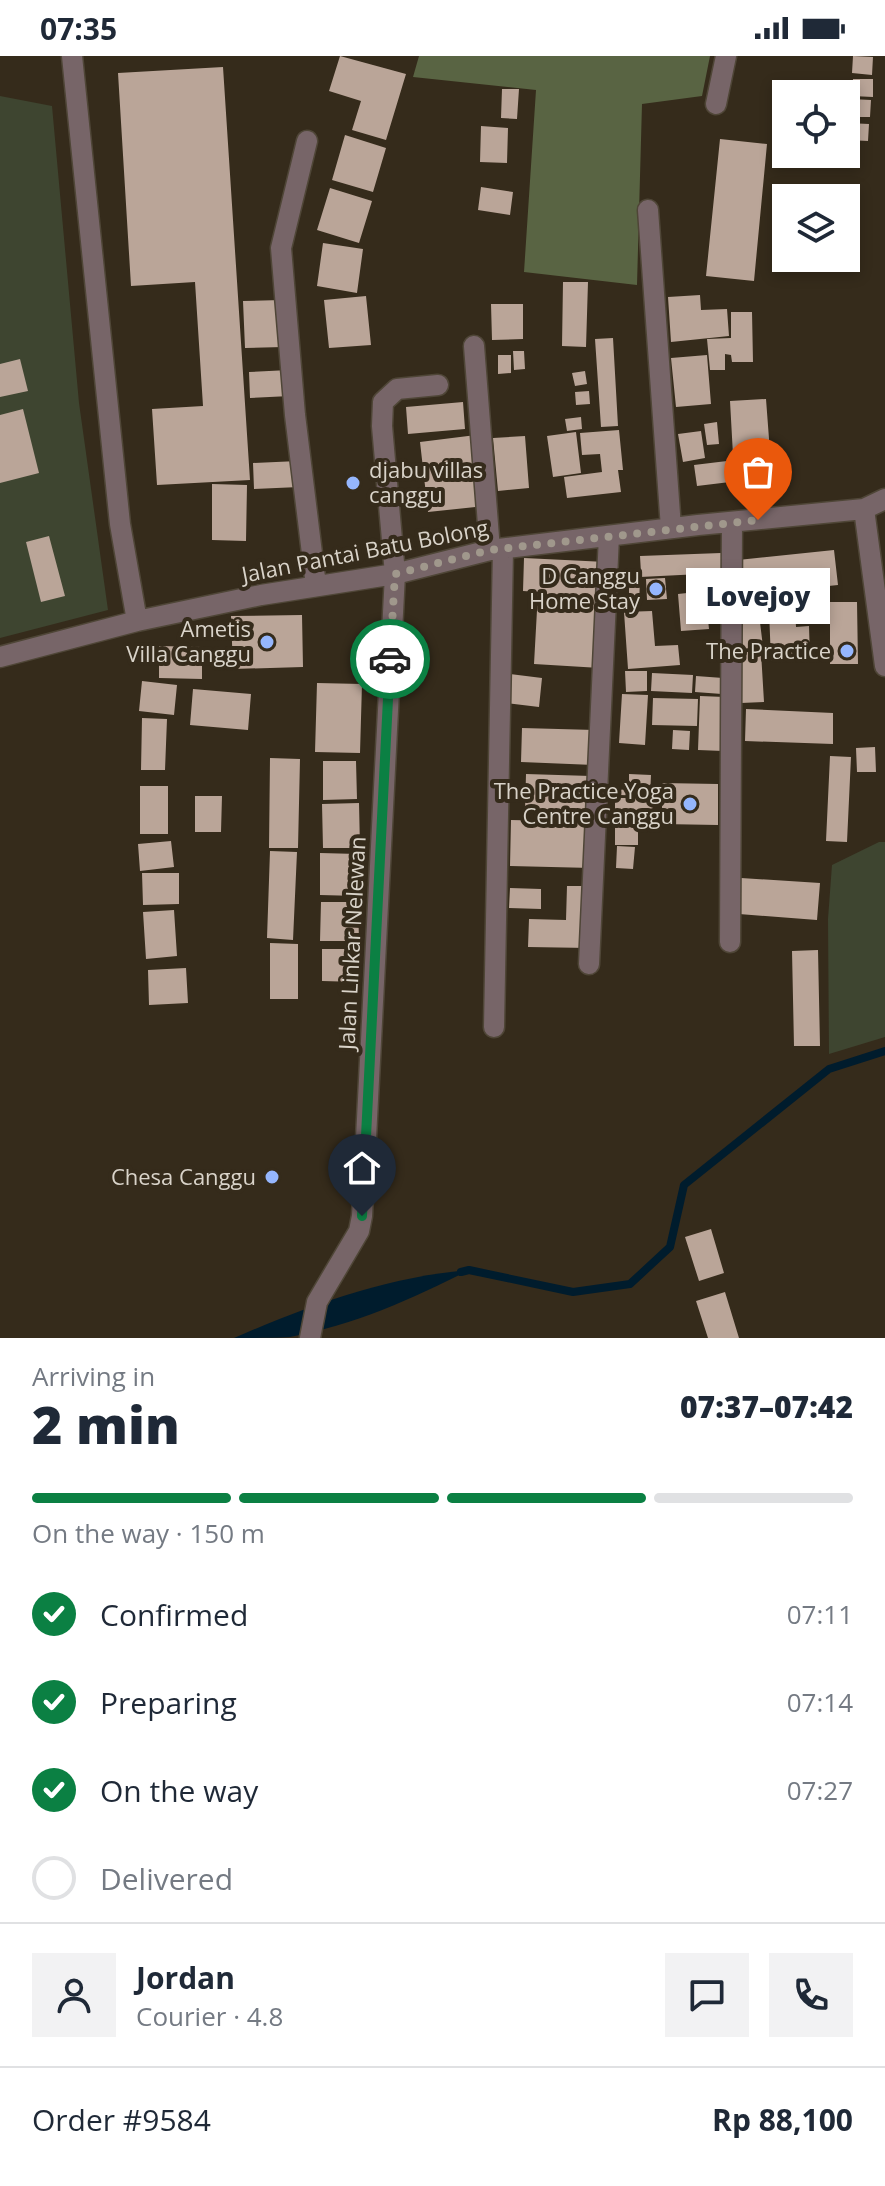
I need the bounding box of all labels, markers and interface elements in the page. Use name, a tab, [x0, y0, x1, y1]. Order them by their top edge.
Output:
text: 07:35	[40, 8, 117, 49]
map controls	[772, 80, 860, 272]
button: locate	[772, 80, 860, 168]
button: layers	[772, 184, 860, 272]
pin	[724, 438, 792, 520]
icon: bag	[736, 450, 780, 494]
place label: djabu villas canggu	[369, 454, 483, 509]
marker: djabu villas canggu	[344, 474, 362, 492]
street label: Jalan Pantai Batu Bolong	[237, 511, 491, 589]
place label: D Canggu Home Stay	[529, 560, 641, 615]
callout: Lovejoy	[686, 568, 830, 624]
text: Lovejoy	[706, 578, 810, 614]
marker: D Canggu Home Stay	[647, 580, 665, 598]
place label: Ametis Villa Canggu	[126, 613, 251, 668]
courier	[350, 619, 430, 699]
marker: Ametis Villa Canggu	[258, 633, 276, 651]
place label: The Practice	[706, 635, 831, 665]
icon: car	[368, 637, 412, 681]
marker: The Practice	[838, 642, 856, 660]
place label: The Practice Yoga Centre Canggu	[494, 775, 674, 830]
marker: The Practice Yoga Centre Canggu	[681, 795, 699, 813]
street label: Jalan Linkar Nelewan	[330, 835, 372, 1052]
pin	[328, 1134, 396, 1216]
icon: home	[340, 1146, 384, 1190]
place label: Chesa Canggu	[111, 1161, 256, 1191]
marker: Chesa Canggu	[263, 1168, 281, 1186]
text: Arriving in	[32, 1358, 155, 1394]
text: 07:37–07:42	[680, 1386, 853, 1427]
text: 2 min	[32, 1388, 180, 1459]
text: On the way · 150 m	[32, 1515, 265, 1551]
icon: check	[32, 1592, 76, 1636]
text: Confirmed	[100, 1594, 248, 1635]
text: 07:11	[787, 1596, 853, 1632]
icon: check	[32, 1680, 76, 1724]
text: Preparing	[100, 1682, 237, 1723]
text: 07:14	[787, 1684, 853, 1720]
icon: check	[32, 1768, 76, 1812]
text: On the way	[100, 1770, 258, 1811]
text: 07:27	[787, 1772, 853, 1808]
text: Delivered	[100, 1858, 233, 1899]
button: person	[32, 1953, 116, 2037]
button: chat	[665, 1953, 749, 2037]
button: phone	[769, 1953, 853, 2037]
text: Jordan	[136, 1957, 235, 1998]
text: Courier · 4.8	[136, 1998, 283, 2034]
text: Order #9584	[32, 2099, 211, 2140]
text: Rp 88,100	[712, 2099, 853, 2140]

